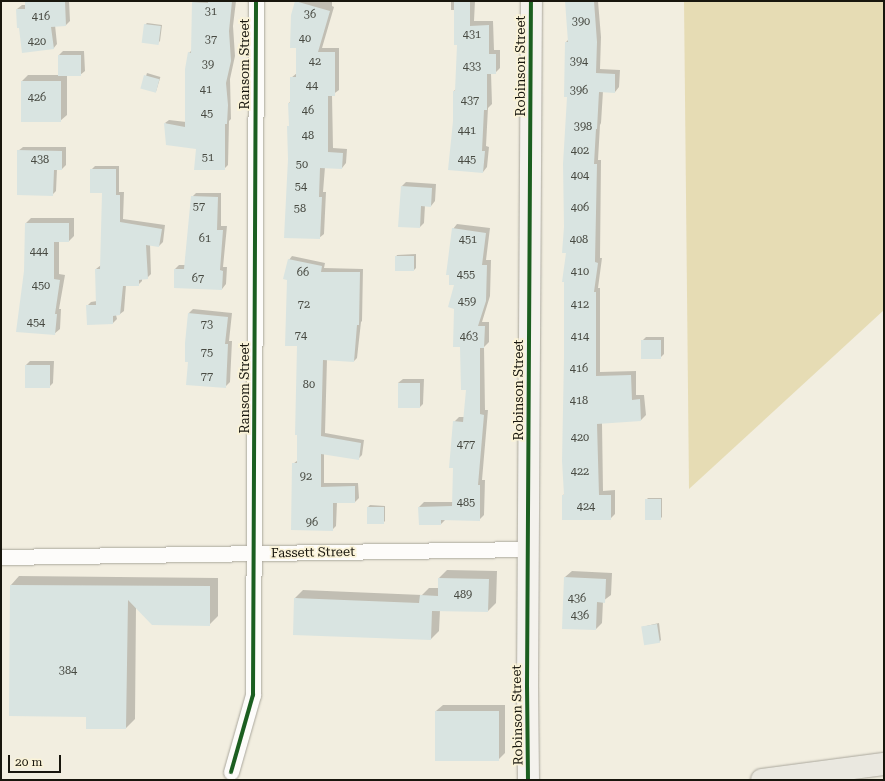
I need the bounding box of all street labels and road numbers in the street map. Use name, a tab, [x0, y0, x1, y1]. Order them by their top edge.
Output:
street label: Robinson Street	[513, 16, 529, 116]
street label: Ransom Street	[237, 19, 253, 109]
street label: Robinson Street	[511, 340, 527, 440]
street label: Ransom Street	[237, 343, 253, 433]
street label: Fassett Street	[271, 544, 355, 562]
street label: Robinson Street	[509, 664, 527, 766]

